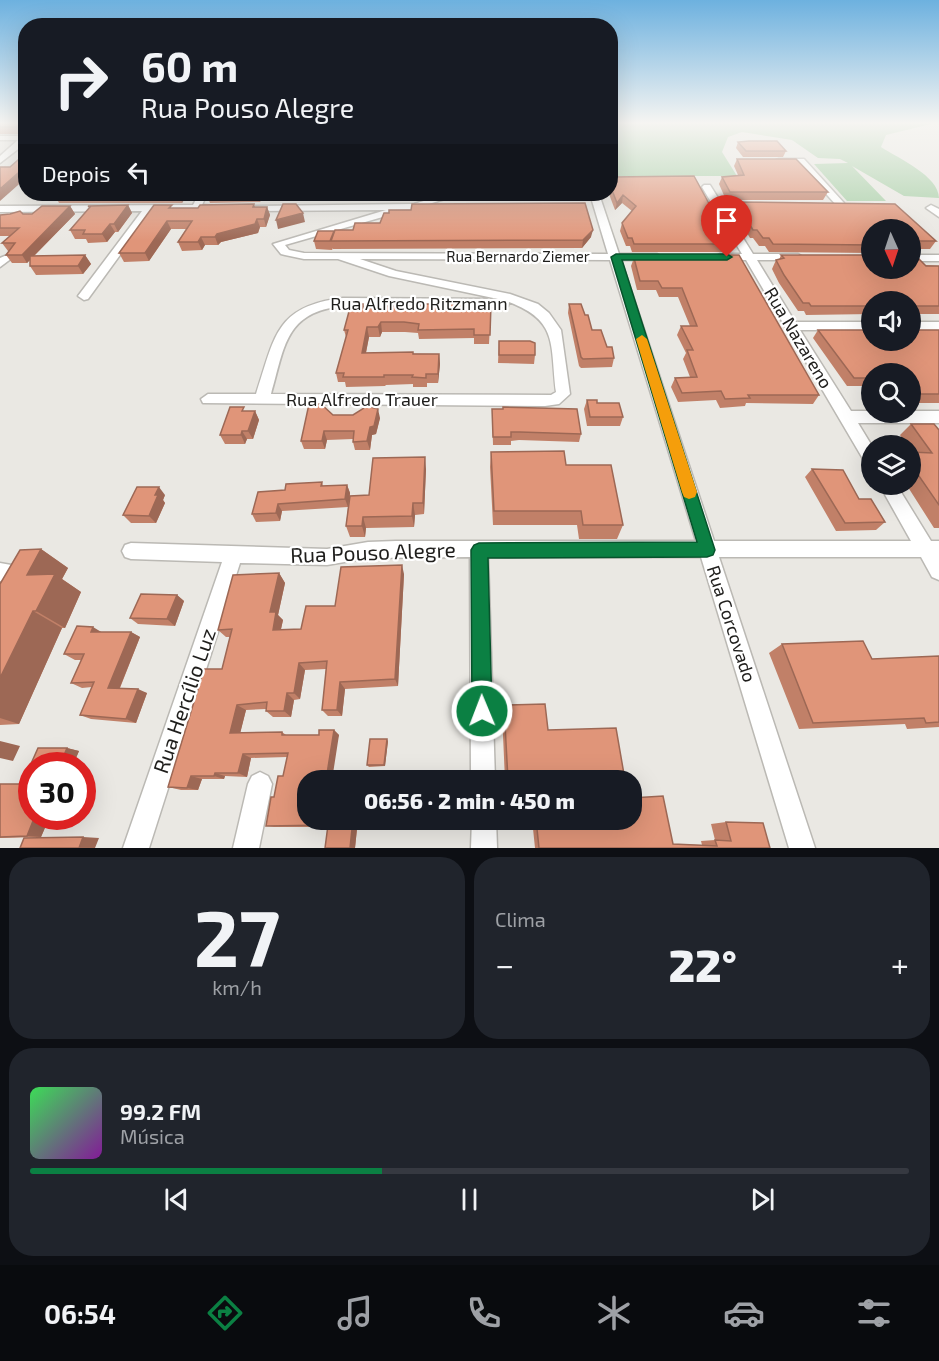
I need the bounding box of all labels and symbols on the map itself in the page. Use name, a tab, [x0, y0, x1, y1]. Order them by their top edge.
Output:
pin	[701, 195, 752, 257]
north arrow	[861, 219, 921, 279]
street label: Rua Bernardo Ziemer	[446, 247, 590, 265]
street label: Rua Nazareno	[760, 283, 838, 392]
street label: Rua Alfredo Ritzmann	[330, 292, 508, 314]
street label: Rua Alfredo Trauer	[286, 388, 438, 410]
street label: Rua Pouso Alegre	[290, 536, 456, 567]
street label: Rua Corcovado	[703, 563, 761, 685]
street label: Rua Hercílio Luz	[147, 625, 220, 776]
position arrow	[450, 679, 514, 743]
speed limit sign: 30	[18, 752, 96, 830]

